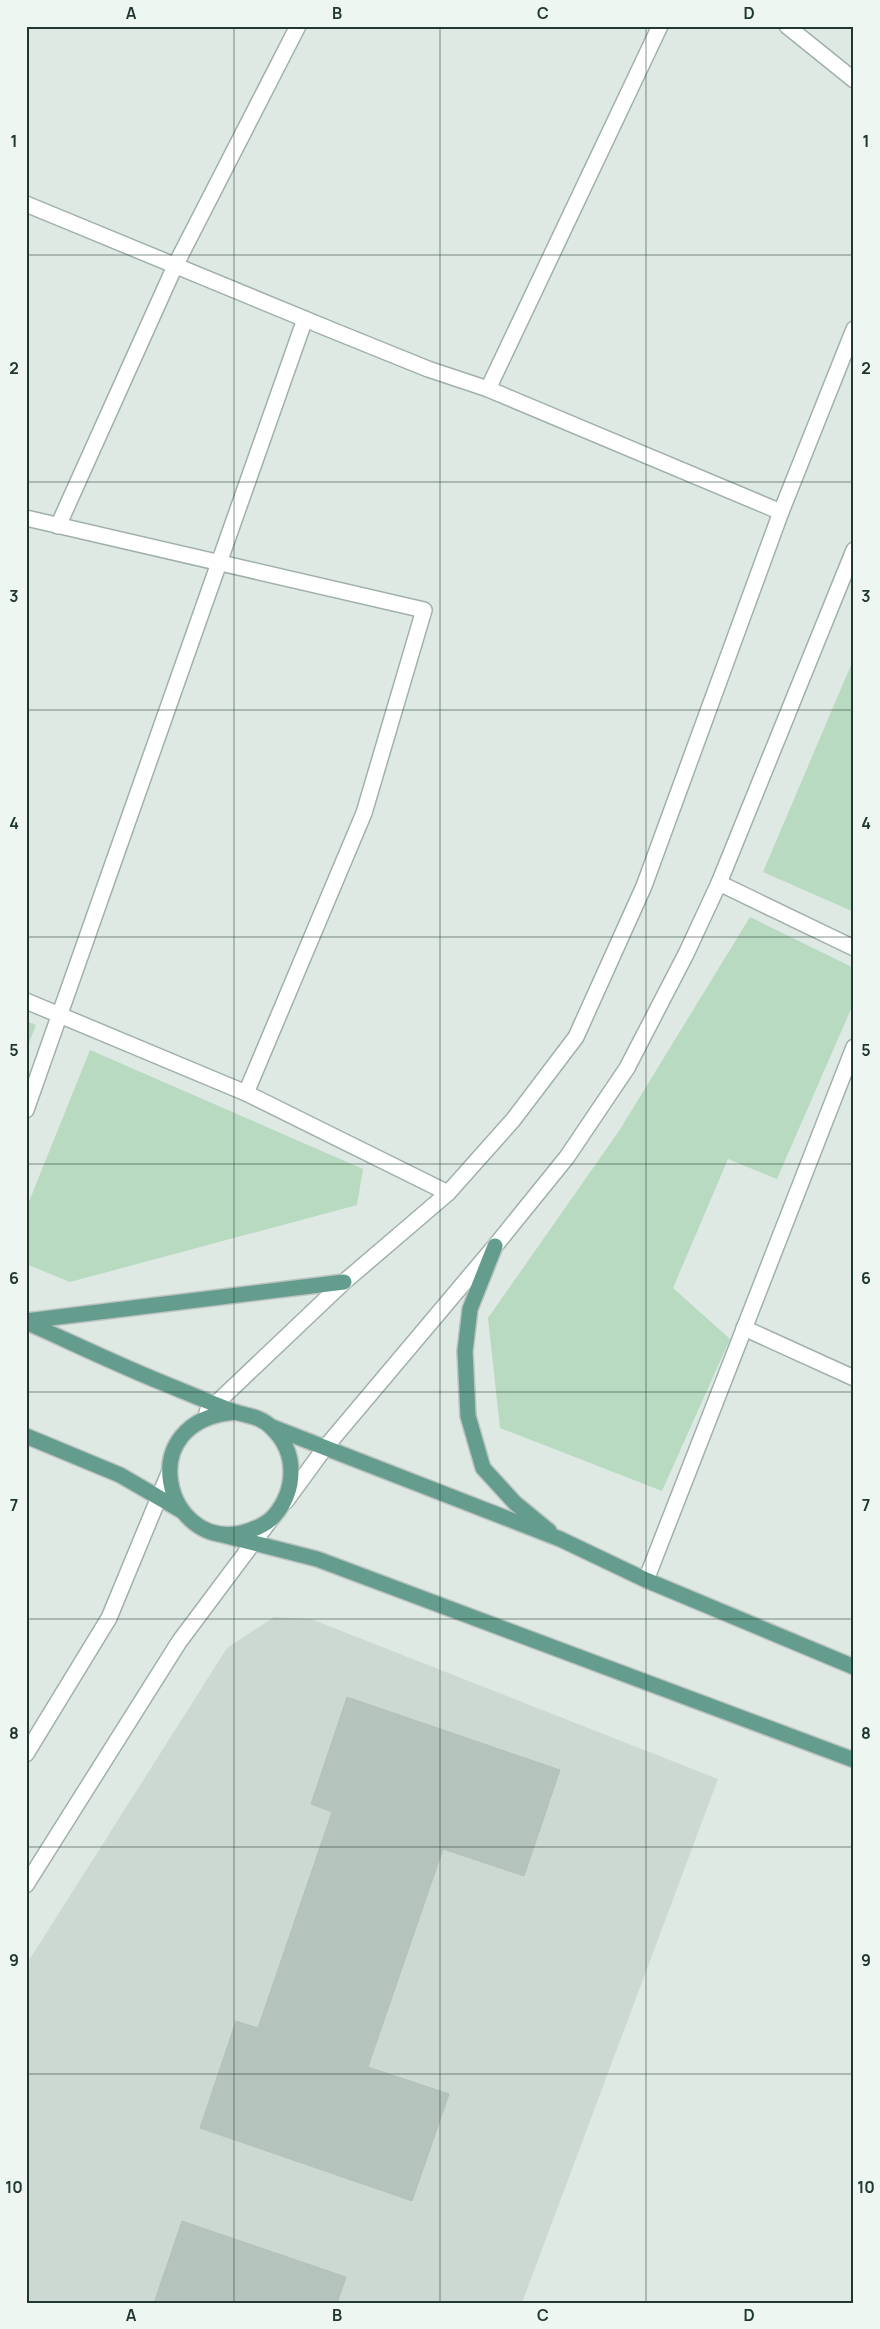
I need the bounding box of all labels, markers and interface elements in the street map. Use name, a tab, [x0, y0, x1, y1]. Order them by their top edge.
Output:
text: A	[126, 2, 137, 24]
text: B	[332, 2, 342, 24]
text: C	[537, 2, 549, 24]
text: D	[743, 2, 755, 24]
text: 1	[10, 130, 18, 152]
text: 1	[862, 130, 870, 152]
text: 2	[9, 357, 19, 379]
text: 2	[861, 357, 871, 379]
text: 3	[9, 585, 19, 607]
text: 3	[861, 585, 871, 607]
text: 4	[9, 812, 19, 834]
text: 4	[861, 812, 871, 834]
text: 5	[9, 1039, 19, 1061]
text: 5	[861, 1039, 871, 1061]
text: 6	[9, 1267, 19, 1289]
text: 6	[861, 1267, 871, 1289]
text: 7	[10, 1494, 18, 1516]
text: 7	[862, 1494, 870, 1516]
text: 8	[9, 1722, 19, 1744]
text: 8	[861, 1722, 871, 1744]
text: 9	[9, 1949, 19, 1971]
text: 9	[861, 1949, 871, 1971]
text: 10	[5, 2176, 23, 2198]
text: 10	[857, 2176, 875, 2198]
text: A	[126, 2304, 137, 2326]
text: B	[332, 2304, 342, 2326]
text: C	[537, 2304, 549, 2326]
text: D	[743, 2304, 755, 2326]

